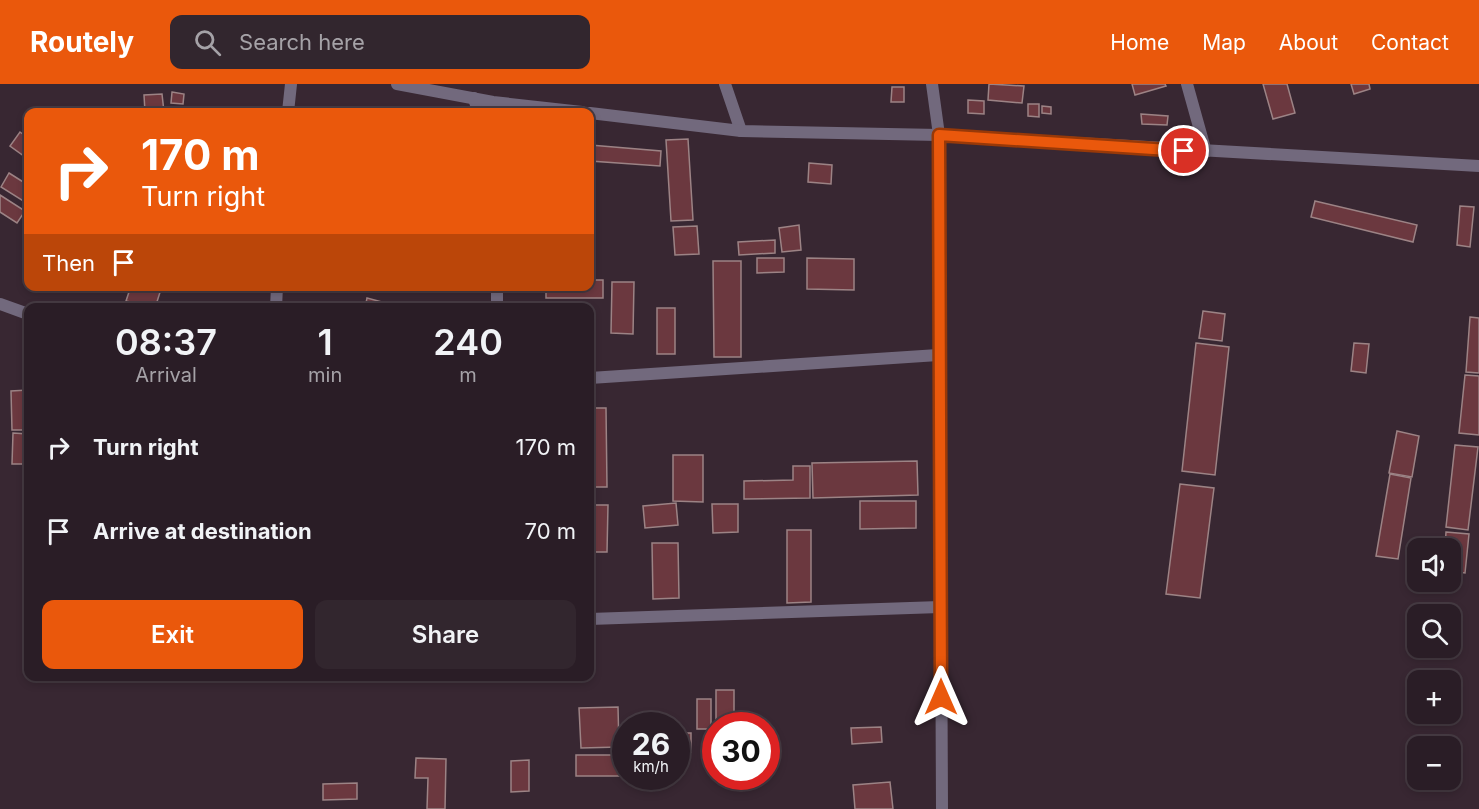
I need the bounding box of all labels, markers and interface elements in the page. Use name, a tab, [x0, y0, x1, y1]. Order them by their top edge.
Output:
search box	[170, 15, 590, 69]
text: Routely	[30, 25, 134, 59]
icon: search	[191, 26, 224, 59]
text: Search here	[239, 29, 365, 55]
text: Home	[1110, 30, 1169, 55]
text: Map	[1202, 30, 1246, 55]
text: About	[1279, 30, 1338, 55]
text: Contact	[1371, 30, 1449, 55]
pin	[1158, 125, 1209, 176]
text: 170 m	[141, 129, 259, 180]
icon: right	[42, 132, 120, 210]
icon: arrive	[1167, 134, 1200, 167]
text: Turn right	[141, 180, 265, 213]
icon: arrive	[107, 246, 140, 279]
text: Then	[42, 250, 95, 276]
text: 08:37	[115, 320, 217, 364]
text: 1	[318, 320, 333, 364]
text: 240	[433, 320, 503, 364]
text: Arrival	[135, 363, 197, 387]
text: min	[308, 363, 342, 387]
text: m	[459, 363, 477, 387]
icon: right	[42, 431, 75, 464]
text: Turn right	[93, 434, 199, 460]
text: 170 m	[516, 434, 576, 460]
icon: arrive	[42, 515, 75, 548]
text: Arrive at destination	[93, 518, 312, 544]
text: 70 m	[525, 518, 576, 544]
map controls	[1407, 538, 1461, 790]
button: sound	[1407, 538, 1461, 592]
button: Exit	[42, 600, 303, 669]
button: Share	[315, 600, 576, 669]
button: search	[1407, 604, 1461, 658]
position arrow	[909, 665, 973, 729]
button: +	[1407, 670, 1461, 724]
speed limit sign: 30	[702, 712, 780, 790]
text: 26	[632, 726, 670, 762]
button: −	[1407, 736, 1461, 790]
text: km/h	[633, 757, 669, 776]

